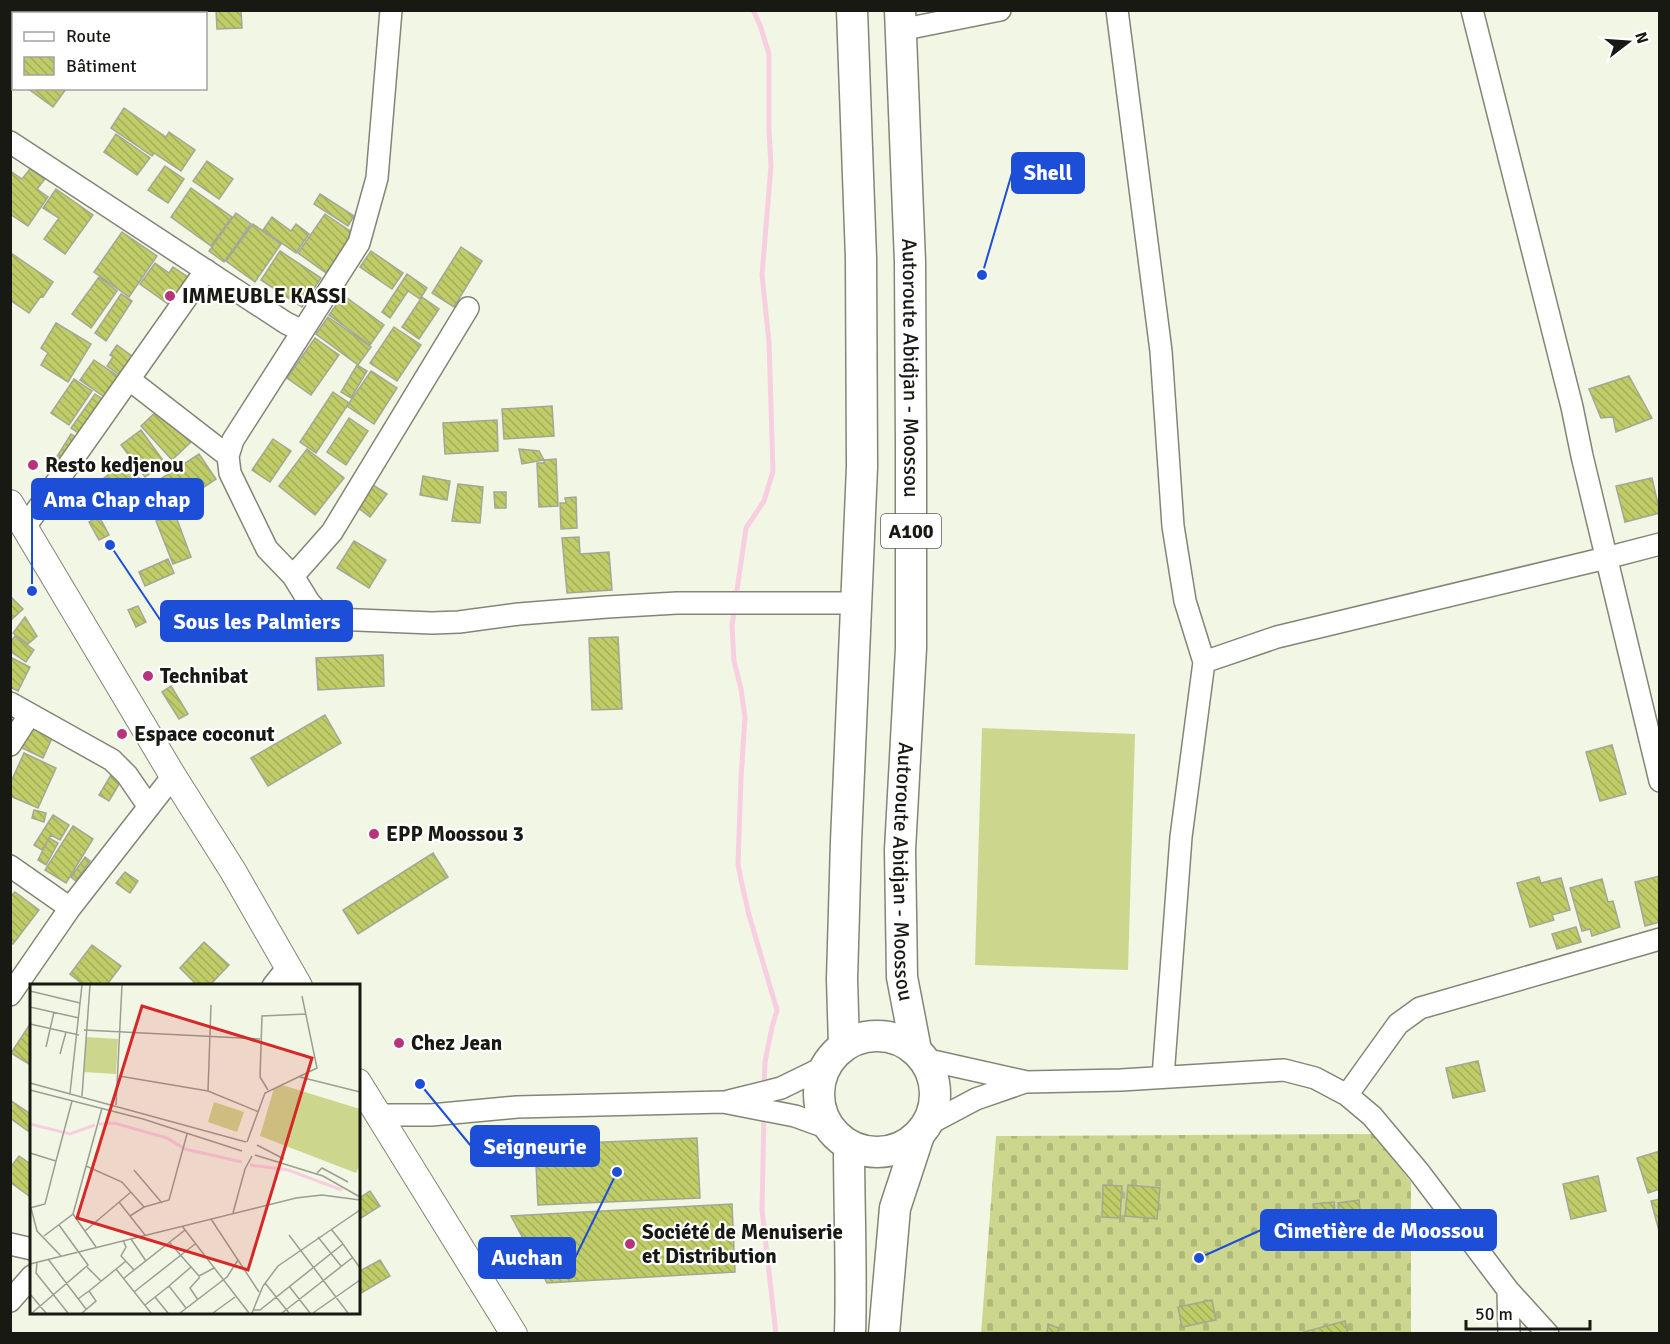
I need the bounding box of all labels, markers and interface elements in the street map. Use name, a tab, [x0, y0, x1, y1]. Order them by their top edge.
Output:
legend	[12, 12, 207, 90]
north arrow	[1598, 12, 1658, 72]
text: Route	[66, 25, 111, 47]
text: N	[1630, 30, 1653, 46]
text: Bâtiment	[66, 55, 137, 77]
callout: Shell	[1012, 153, 1084, 193]
text: Shell	[1024, 159, 1072, 186]
street label: Autoroute Abidjan - Moossou	[896, 238, 924, 497]
place label: IMMEUBLE KASSI	[182, 283, 347, 309]
marker: IMMEUBLE KASSI	[163, 289, 177, 303]
place label: Resto kedjenou	[45, 452, 184, 478]
marker: Resto kedjenou	[26, 458, 40, 472]
callout: Ama Chap chap	[32, 479, 203, 519]
text: Ama Chap chap	[44, 486, 191, 513]
road number: A100	[881, 514, 941, 548]
callout: Sous les Palmiers	[161, 601, 352, 641]
text: Sous les Palmiers	[173, 608, 341, 635]
place label: Technibat	[160, 663, 248, 689]
marker: Technibat	[141, 669, 155, 683]
place label: Espace coconut	[134, 721, 275, 747]
marker: Espace coconut	[115, 727, 129, 741]
street label: Autoroute Abidjan - Moossou	[887, 741, 919, 1003]
place label: EPP Moossou 3	[386, 821, 524, 847]
marker: EPP Moossou 3	[367, 827, 381, 841]
inset map	[30, 984, 360, 1314]
place label: Chez Jean	[411, 1030, 502, 1056]
marker: Chez Jean	[392, 1036, 406, 1050]
callout: Seigneurie	[471, 1126, 599, 1166]
text: Seigneurie	[483, 1133, 587, 1160]
callout: Cimetière de Moossou	[1261, 1210, 1496, 1250]
text: Cimetière de Moossou	[1274, 1217, 1484, 1244]
place label: Société de Menuiserie et Distribution	[642, 1219, 843, 1269]
marker: Société de Menuiserie et Distribution	[623, 1237, 637, 1251]
callout: Auchan	[479, 1238, 575, 1278]
text: Auchan	[491, 1244, 563, 1271]
scale bar	[1466, 1293, 1590, 1331]
text: 50 m	[1475, 1303, 1513, 1325]

